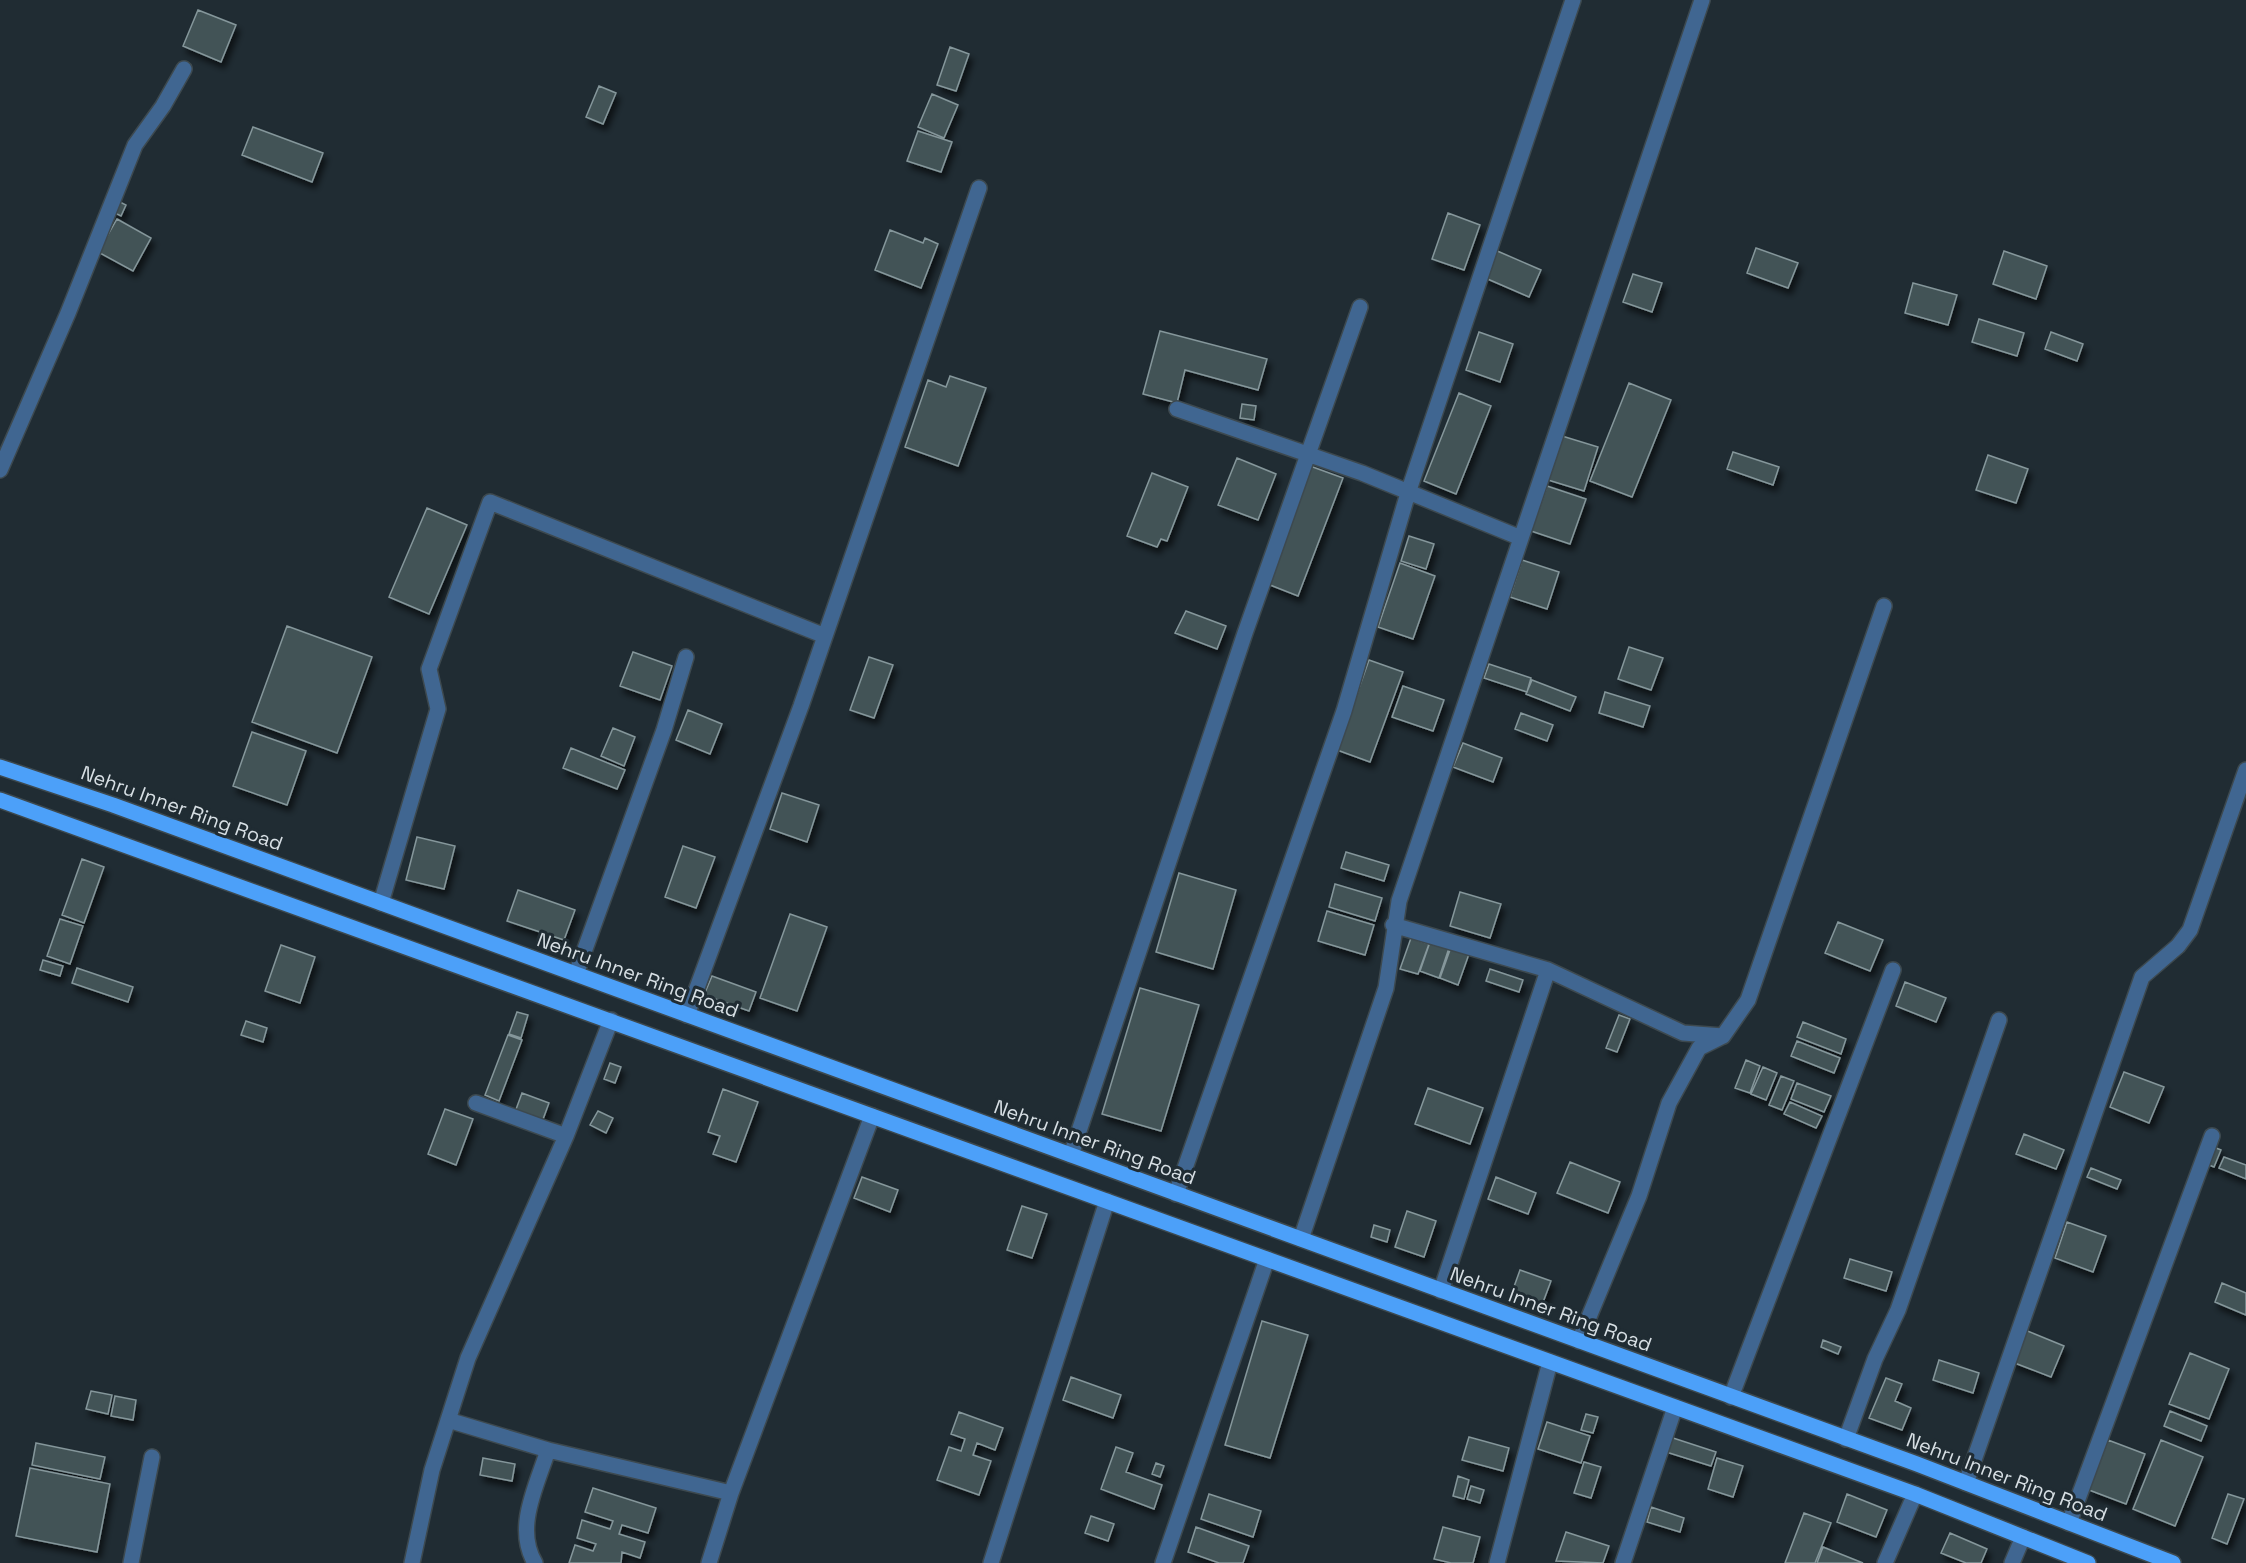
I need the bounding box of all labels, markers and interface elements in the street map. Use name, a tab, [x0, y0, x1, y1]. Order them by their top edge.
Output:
street label: Nehru Inner Ring Road	[77, 759, 287, 857]
street label: Nehru Inner Ring Road	[533, 926, 743, 1024]
street label: Nehru Inner Ring Road	[990, 1093, 1200, 1191]
street label: Nehru Inner Ring Road	[1446, 1260, 1656, 1358]
street label: Nehru Inner Ring Road	[1903, 1427, 2111, 1527]

